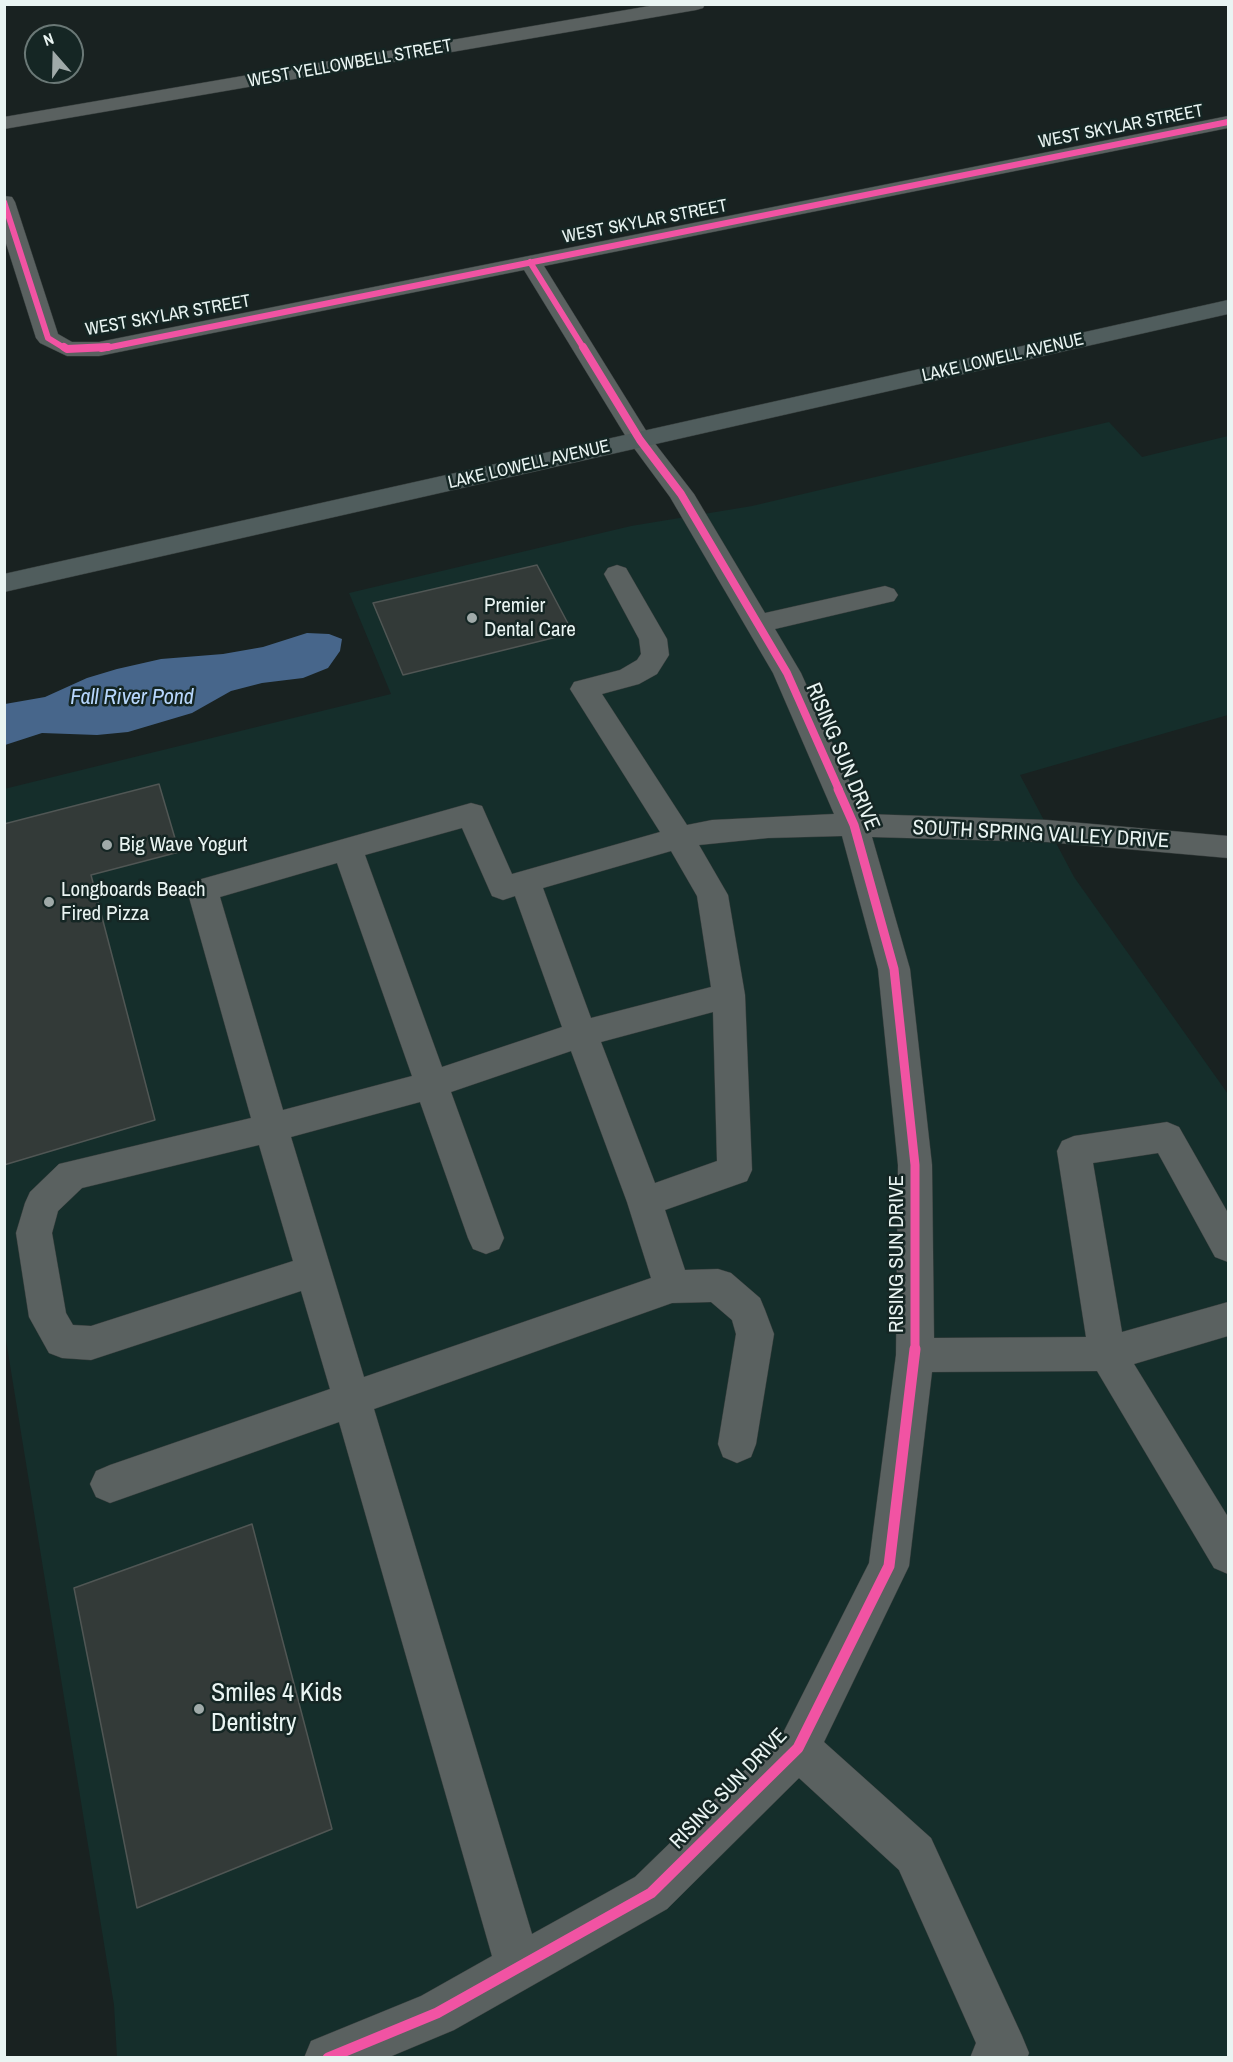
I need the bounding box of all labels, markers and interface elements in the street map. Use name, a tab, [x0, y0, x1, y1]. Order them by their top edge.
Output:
north arrow	[24, 24, 84, 84]
text: N	[40, 27, 57, 51]
street label: WEST YELLOWBELL STREET	[246, 35, 454, 93]
street label: WEST SKYLAR STREET	[1037, 100, 1205, 154]
street label: WEST SKYLAR STREET	[561, 195, 729, 249]
street label: WEST SKYLAR STREET	[84, 291, 252, 341]
street label: LAKE LOWELL AVENUE	[920, 329, 1086, 387]
street label: LAKE LOWELL AVENUE	[446, 436, 612, 494]
place label: Premier Dental Care	[484, 593, 576, 643]
marker: Premier Dental Care	[465, 611, 479, 625]
street label: RISING SUN DRIVE	[800, 679, 884, 835]
water label: Fall River Pond	[70, 685, 194, 711]
street label: SOUTH SPRING VALLEY DRIVE	[912, 816, 1170, 854]
place label: Big Wave Yogurt	[119, 832, 247, 858]
marker: Big Wave Yogurt	[100, 838, 114, 852]
place label: Longboards Beach Fired Pizza	[61, 877, 206, 927]
marker: Longboards Beach Fired Pizza	[42, 895, 56, 909]
street label: RISING SUN DRIVE	[884, 1175, 910, 1333]
place label: Smiles 4 Kids Dentistry	[211, 1678, 343, 1739]
marker: Smiles 4 Kids Dentistry	[192, 1702, 206, 1716]
street label: RISING SUN DRIVE	[665, 1723, 793, 1855]

